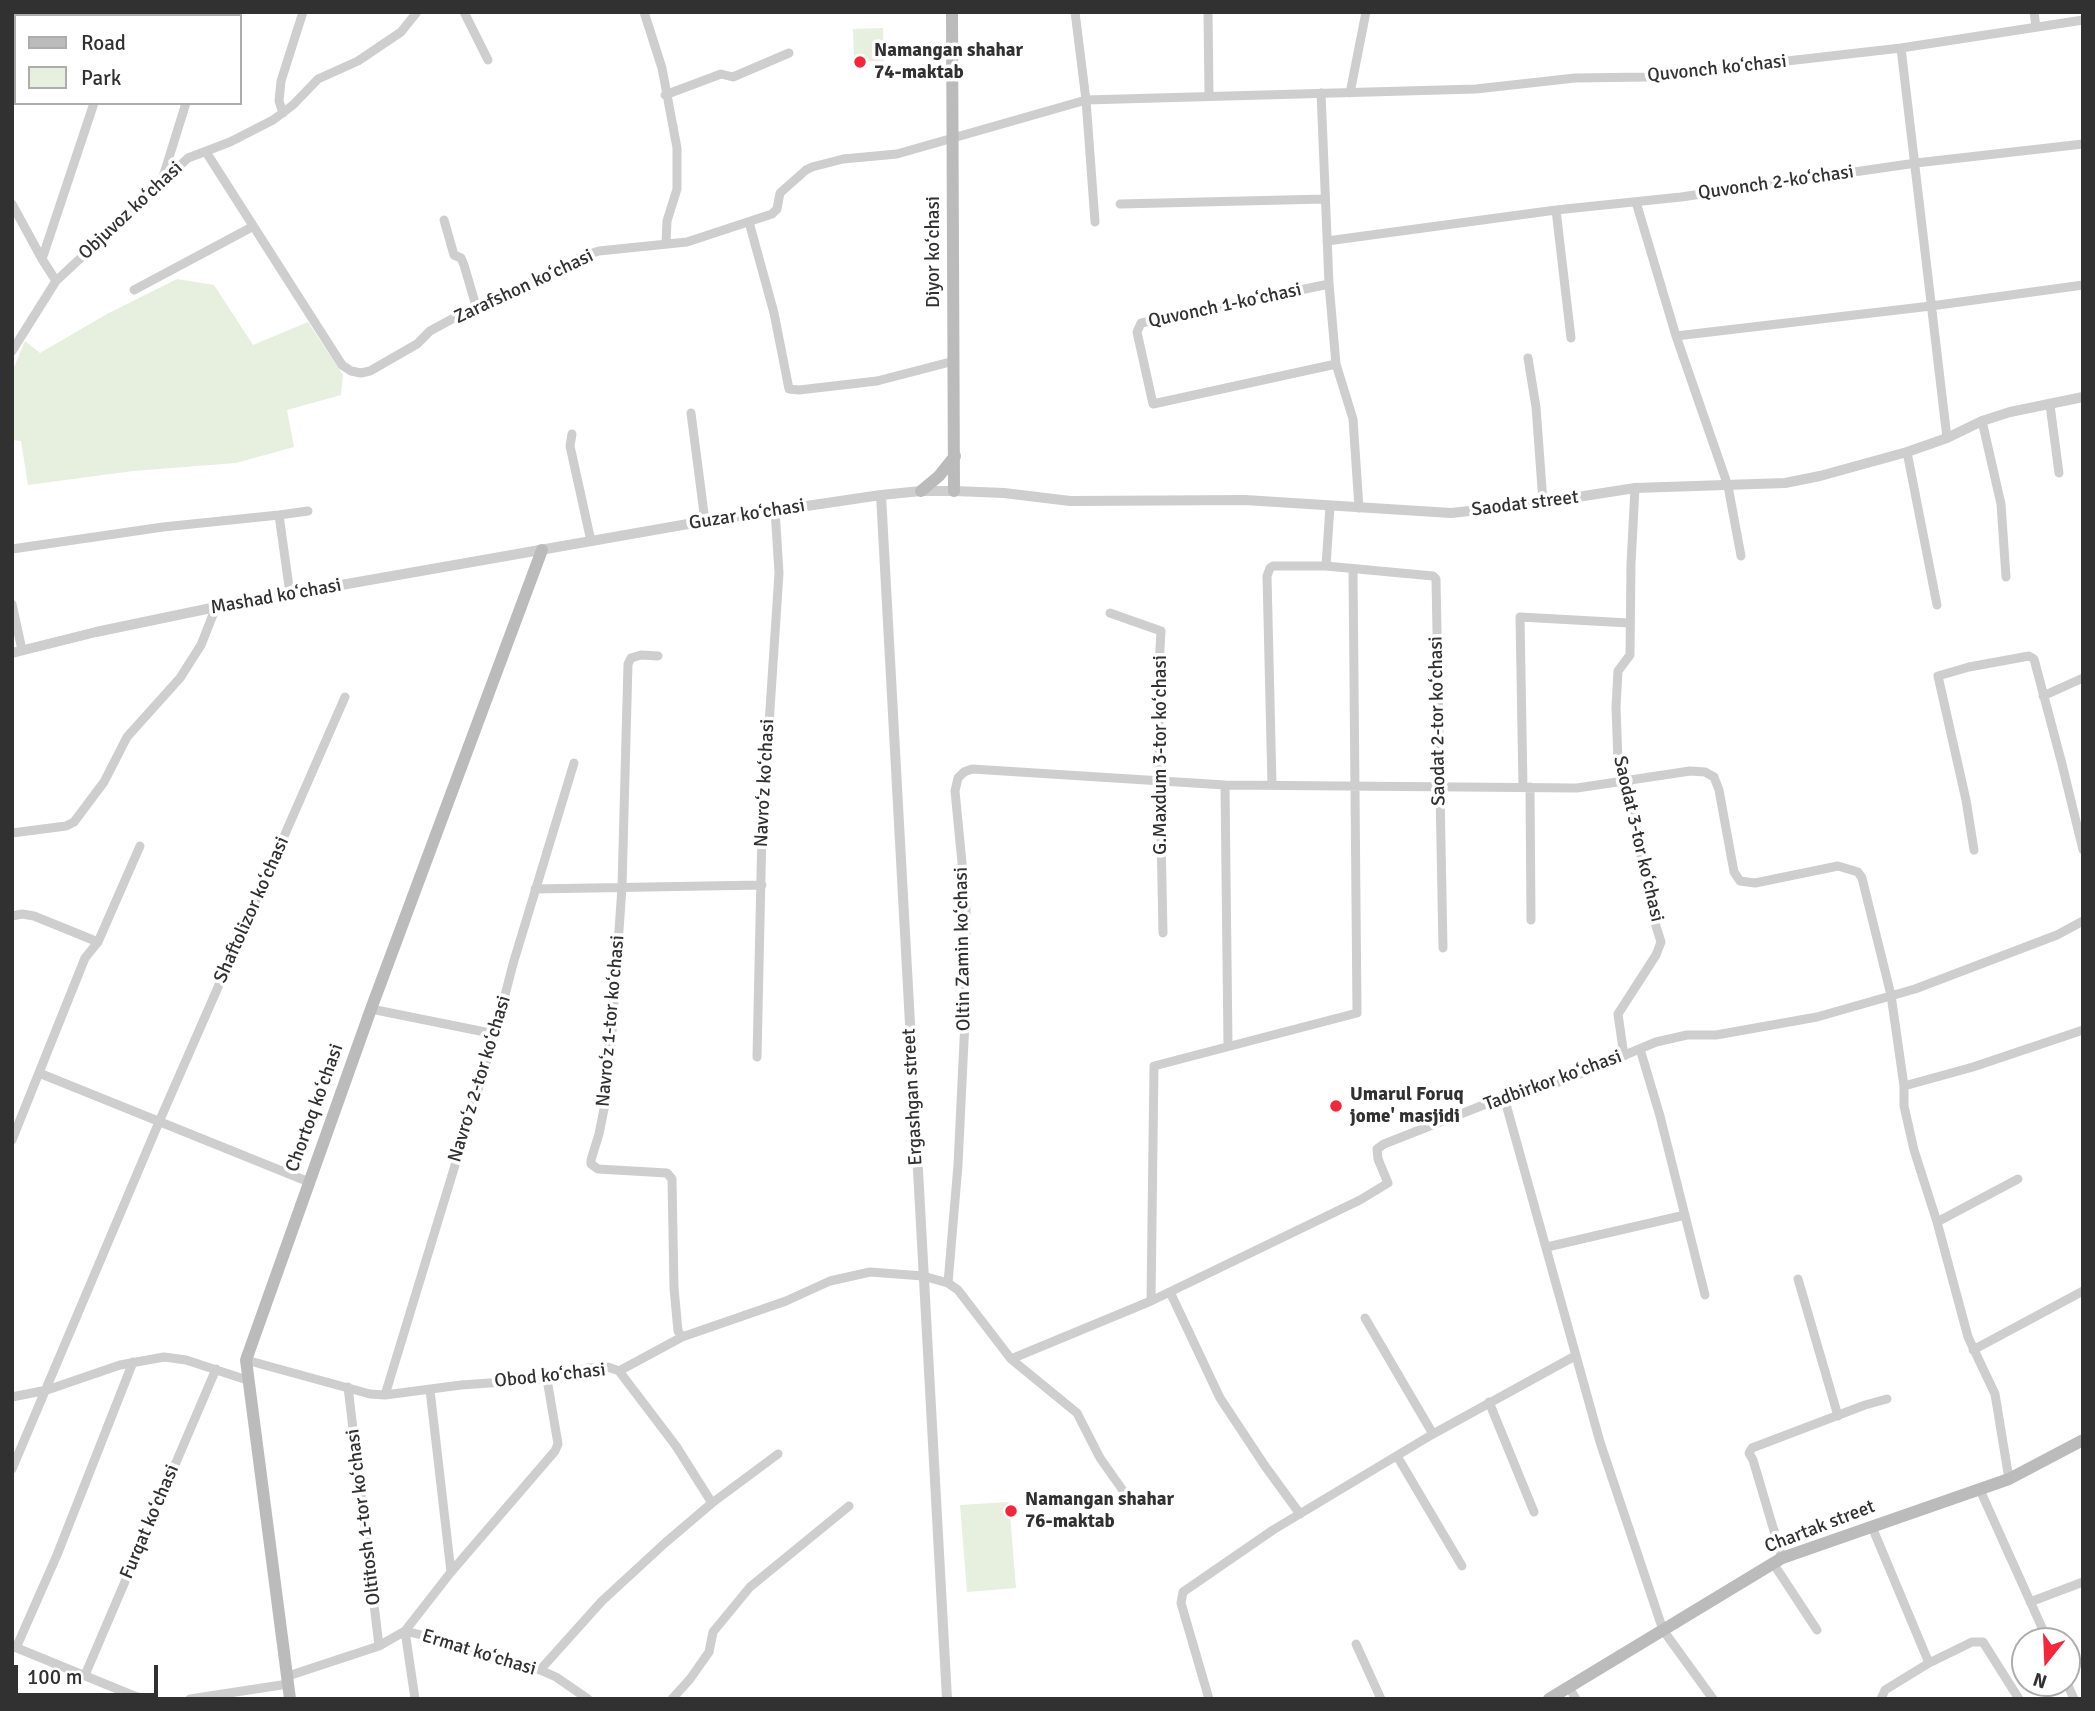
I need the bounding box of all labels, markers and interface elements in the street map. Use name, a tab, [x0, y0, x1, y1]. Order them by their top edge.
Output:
legend	[14, 14, 242, 105]
text: Road	[81, 30, 126, 56]
place label: Namangan shahar 74-maktab	[874, 40, 1023, 84]
street label: Quvonch koʻchasi	[1646, 50, 1788, 88]
marker: Namangan shahar 74-maktab	[852, 54, 868, 70]
text: Park	[81, 65, 121, 91]
street label: Objuvoz koʻchasi	[74, 157, 188, 265]
street label: Quvonch 2-koʻchasi	[1697, 161, 1855, 205]
street label: Diyor koʻchasi	[923, 196, 945, 308]
street label: Zarafshon koʻchasi	[451, 245, 597, 329]
street label: Quvonch 1-koʻchasi	[1146, 279, 1304, 333]
street label: Saodat street	[1470, 486, 1580, 522]
street label: Guzar koʻchasi	[688, 495, 806, 535]
street label: Mashad koʻchasi	[209, 574, 343, 620]
street label: Saodat 2-tor koʻchasi	[1425, 636, 1451, 806]
street label: G.Maxdum 3-tor koʻchasi	[1150, 655, 1172, 855]
street label: Navroʻz koʻchasi	[750, 718, 780, 848]
street label: Saodat 3-tor koʻchasi	[1608, 754, 1668, 924]
street label: Shaftolizor koʻchasi	[210, 833, 294, 987]
street label: Oltin Zamin koʻchasi	[950, 867, 976, 1031]
street label: Navroʻz 1-tor koʻchasi	[592, 934, 630, 1108]
street label: Navroʻz 2-tor koʻchasi	[444, 993, 516, 1165]
street label: Ergashgan street	[898, 1028, 928, 1166]
street label: Chortoq koʻchasi	[281, 1041, 349, 1175]
street label: Tadbirkor koʻchasi	[1481, 1046, 1625, 1116]
place label: Umarul Foruq jome' masjidi	[1350, 1084, 1464, 1128]
marker: Umarul Foruq jome' masjidi	[1328, 1098, 1344, 1114]
street label: Obod koʻchasi	[493, 1359, 607, 1393]
street label: Oltitosh 1-tor koʻchasi	[342, 1428, 386, 1606]
street label: Furqat koʻchasi	[116, 1461, 184, 1583]
place label: Namangan shahar 76-maktab	[1025, 1489, 1174, 1533]
street label: Chartak street	[1762, 1496, 1878, 1558]
marker: Namangan shahar 76-maktab	[1003, 1503, 1019, 1519]
street label: Ermat koʻchasi	[419, 1625, 539, 1681]
north arrow	[2011, 1627, 2081, 1697]
scale bar	[18, 1652, 161, 1696]
text: 100 m	[27, 1664, 82, 1690]
text: N	[2030, 1667, 2050, 1694]

